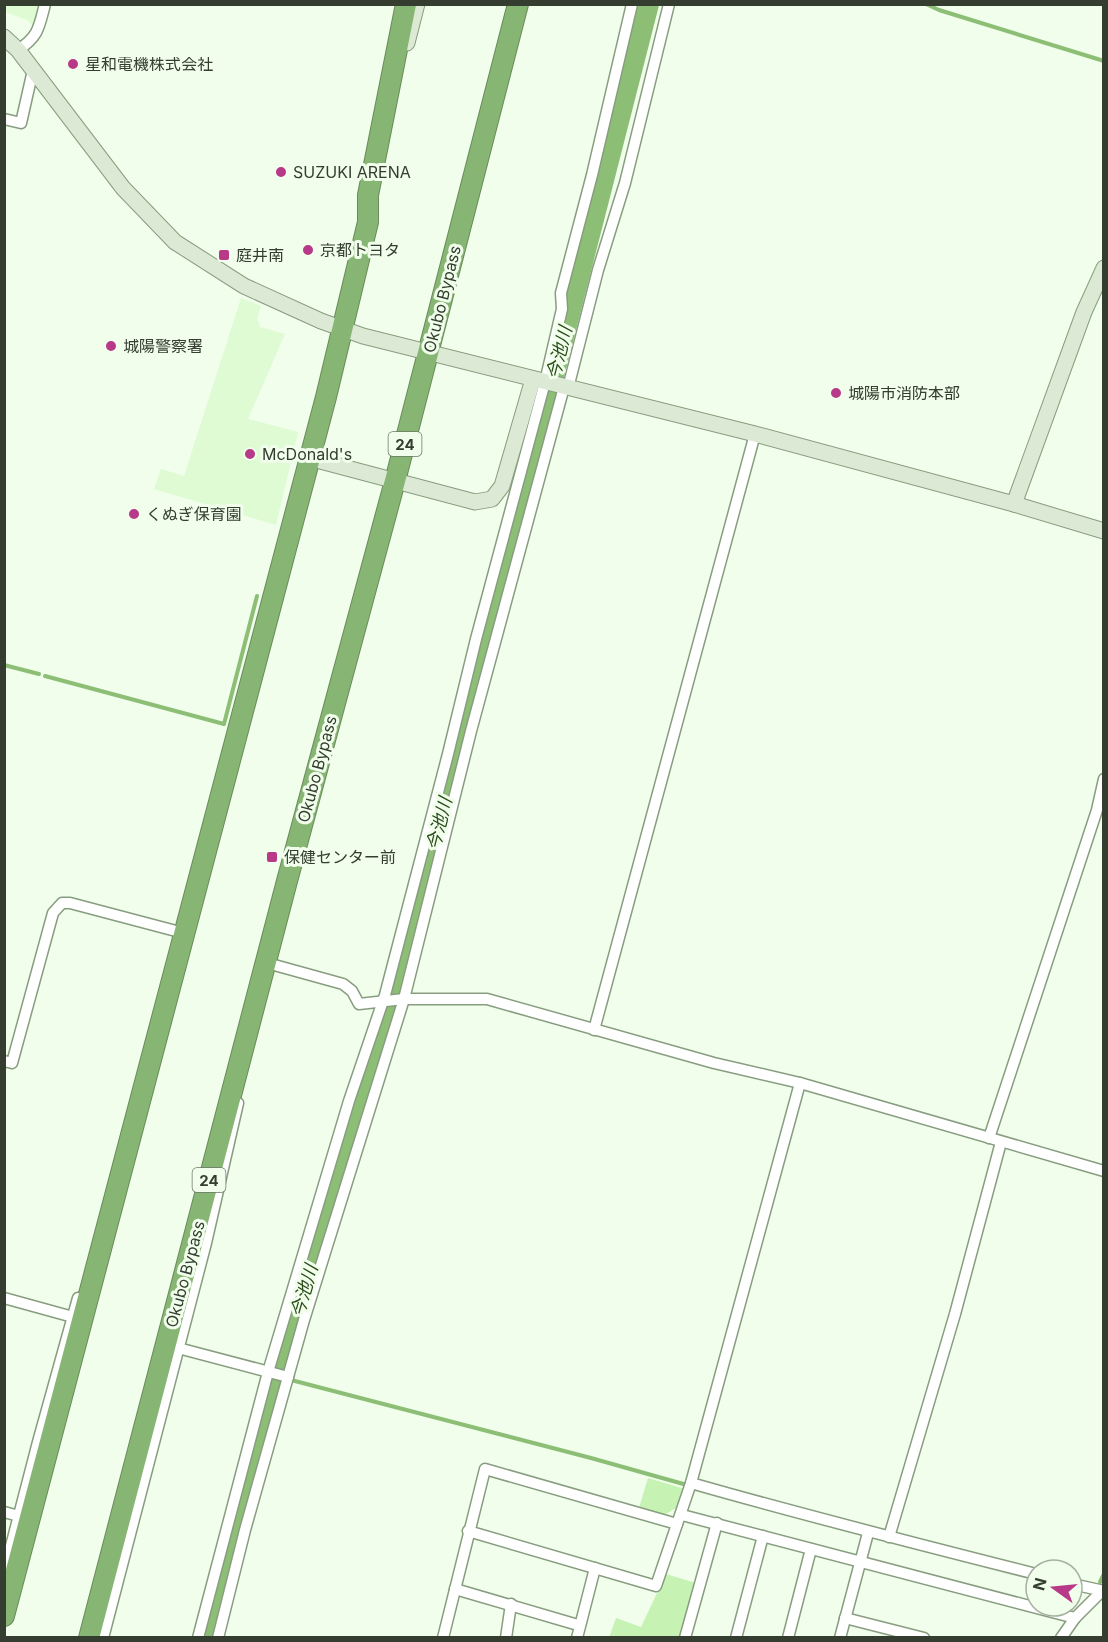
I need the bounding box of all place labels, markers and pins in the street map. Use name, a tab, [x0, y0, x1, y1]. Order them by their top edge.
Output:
place label: 星和電機株式会社	[85, 54, 213, 74]
marker: 星和電機株式会社	[66, 57, 80, 71]
place label: SUZUKI ARENA	[293, 162, 411, 182]
marker: SUZUKI ARENA	[274, 165, 288, 179]
place label: 京都トヨタ	[320, 240, 400, 260]
marker: 京都トヨタ	[301, 243, 315, 257]
place label: 庭井南	[236, 245, 284, 265]
marker: 庭井南	[217, 248, 231, 262]
place label: 城陽警察署	[123, 336, 203, 356]
marker: 城陽警察署	[104, 339, 118, 353]
place label: 城陽市消防本部	[848, 383, 960, 403]
marker: 城陽市消防本部	[829, 386, 843, 400]
place label: McDonald's	[262, 444, 352, 464]
marker: McDonald's	[243, 447, 257, 461]
place label: くぬぎ保育園	[146, 504, 242, 524]
marker: くぬぎ保育園	[127, 507, 141, 521]
place label: 保健センター前	[284, 847, 396, 867]
marker: 保健センター前	[265, 850, 279, 864]

